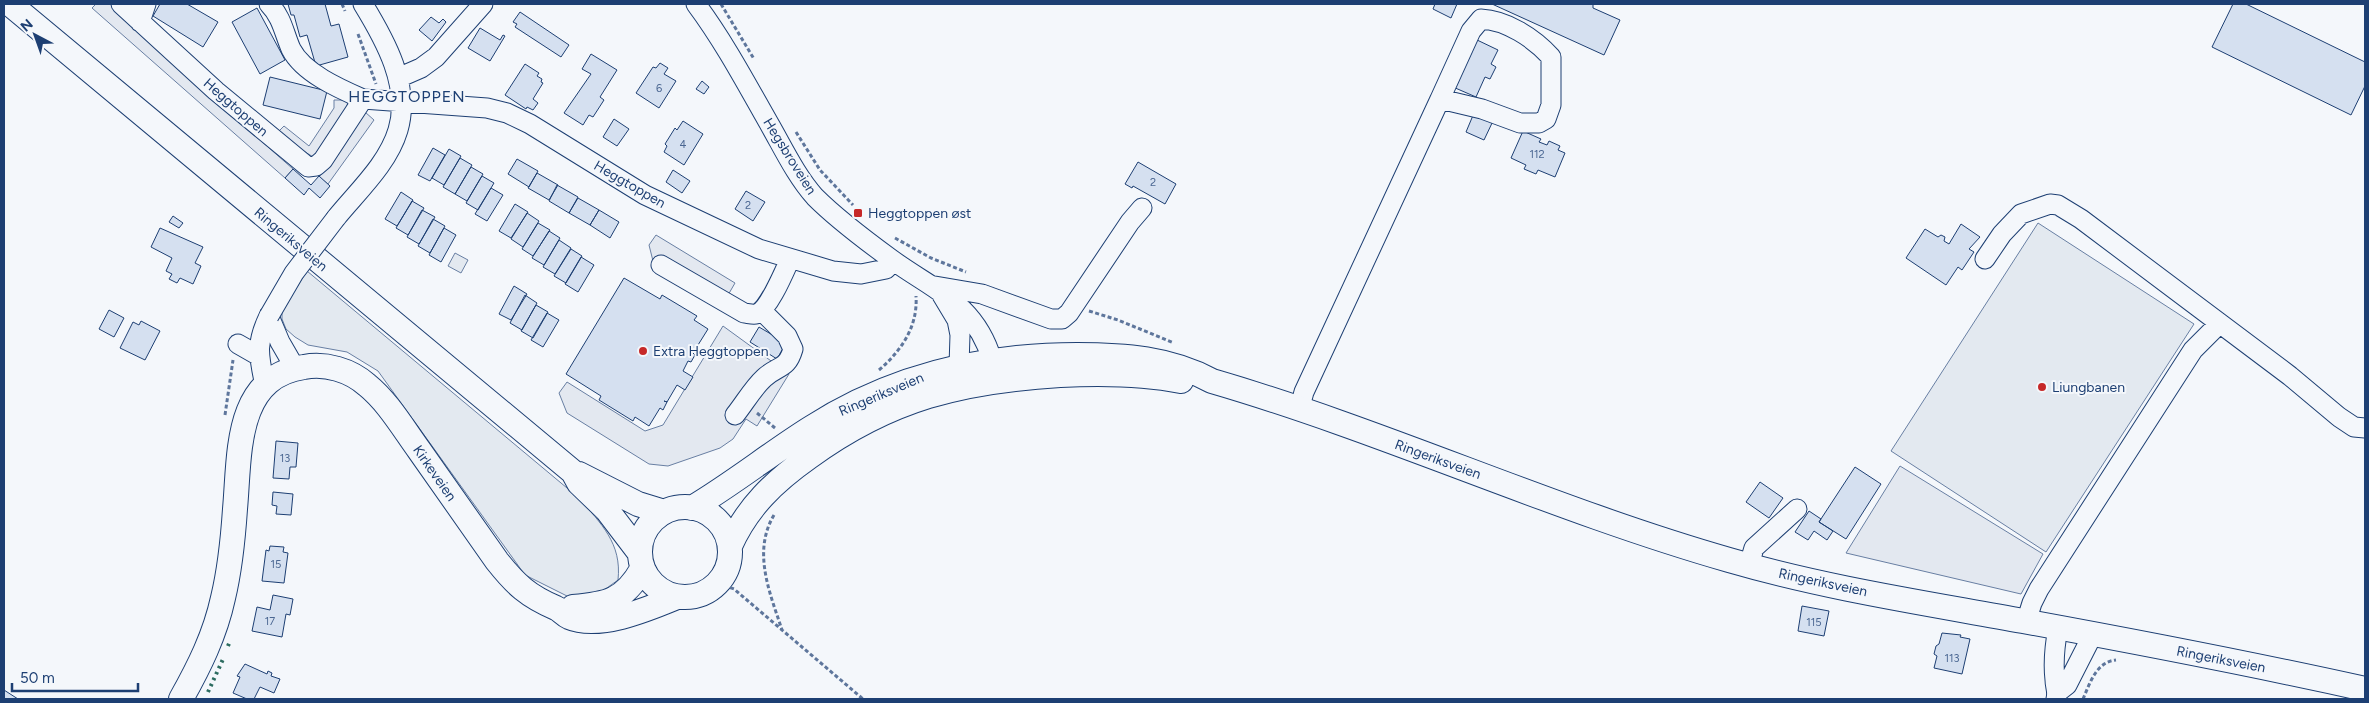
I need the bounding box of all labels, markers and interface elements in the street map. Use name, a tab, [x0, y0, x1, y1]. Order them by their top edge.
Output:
north arrow	[10, 10, 60, 60]
text: N	[17, 16, 36, 36]
street label: Heggtoppen	[200, 75, 272, 140]
house number: 6	[656, 82, 662, 95]
district label: HEGGTOPPEN	[348, 87, 466, 106]
street label: Hegsbroveien	[759, 115, 820, 198]
house number: 4	[680, 138, 687, 151]
house number: 112	[1529, 148, 1545, 161]
street label: Heggtoppen	[591, 157, 669, 212]
house number: 2	[1150, 176, 1156, 189]
house number: 2	[745, 199, 751, 212]
street label: Ringeriksveien	[251, 204, 331, 275]
place label: Heggtoppen øst	[868, 205, 971, 222]
marker: Heggtoppen øst	[852, 207, 864, 219]
place label: Extra Heggtoppen	[653, 343, 769, 360]
marker: Extra Heggtoppen	[637, 345, 649, 357]
street label: Ringeriksveien	[836, 369, 926, 420]
place label: Liungbanen	[2052, 379, 2125, 396]
marker: Liungbanen	[2036, 381, 2048, 393]
street label: Ringeriksveien	[1392, 436, 1483, 483]
street label: Kirkeveien	[409, 442, 460, 505]
house number: 13	[280, 452, 290, 465]
house number: 15	[271, 558, 281, 571]
street label: Ringeriksveien	[1777, 565, 1869, 600]
house number: 17	[265, 615, 275, 628]
house number: 115	[1806, 616, 1822, 629]
street label: Ringeriksveien	[2175, 643, 2267, 676]
house number: 113	[1944, 652, 1960, 665]
scale bar	[12, 660, 139, 692]
text: 50 m	[20, 669, 55, 687]

